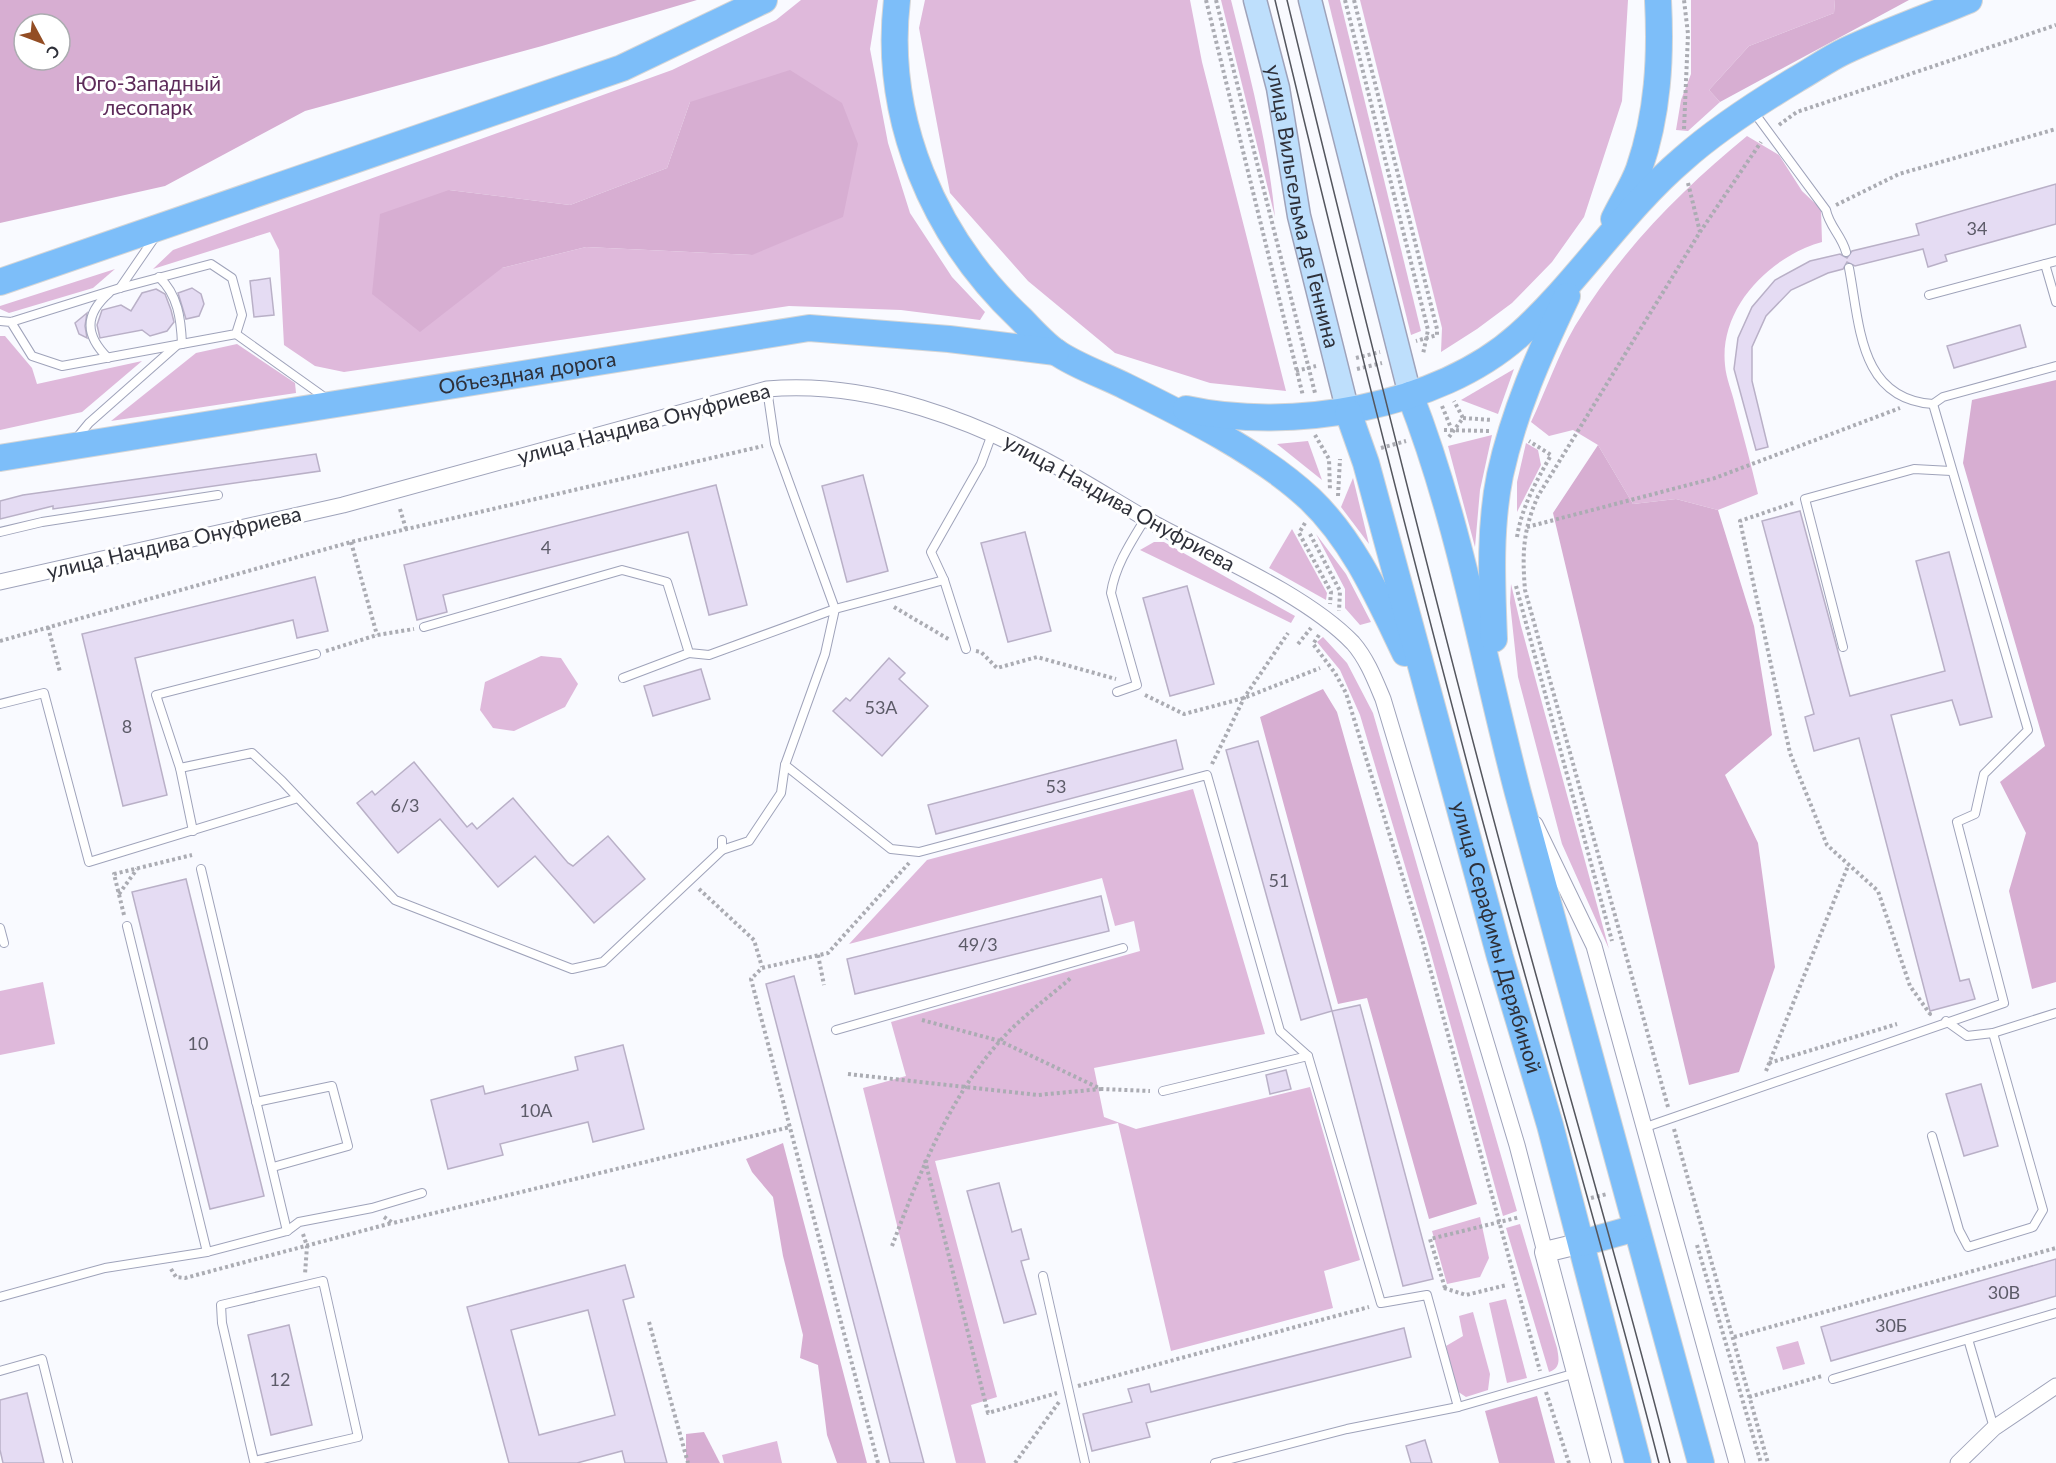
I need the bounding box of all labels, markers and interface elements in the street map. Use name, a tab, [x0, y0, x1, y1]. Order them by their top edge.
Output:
north arrow	[12, 12, 72, 72]
text: С	[43, 42, 64, 63]
street label: улица Вильгельма де Геннина	[1261, 62, 1346, 350]
park label: Юго-Западный лесопарк	[75, 70, 221, 119]
house number: 34	[1967, 217, 1987, 239]
street label: Объездная дорога	[436, 345, 618, 398]
street label: улица Начдива Онуфриева	[515, 377, 773, 468]
street label: улица Начдива Онуфриева	[1000, 428, 1240, 576]
street label: улица Начдива Онуфриева	[44, 500, 303, 583]
house number: 4	[541, 536, 551, 558]
house number: 53А	[864, 696, 898, 718]
house number: 8	[122, 715, 132, 737]
house number: 53	[1046, 775, 1066, 797]
house number: 6/3	[390, 794, 420, 816]
street label: улица Серафимы Дерябиной	[1447, 798, 1548, 1076]
house number: 51	[1269, 869, 1289, 891]
house number: 49/3	[958, 933, 998, 955]
house number: 10	[188, 1032, 208, 1054]
house number: 10А	[519, 1099, 553, 1121]
house number: 30В	[1988, 1281, 2020, 1303]
house number: 30Б	[1875, 1314, 1907, 1336]
house number: 12	[270, 1368, 290, 1390]

